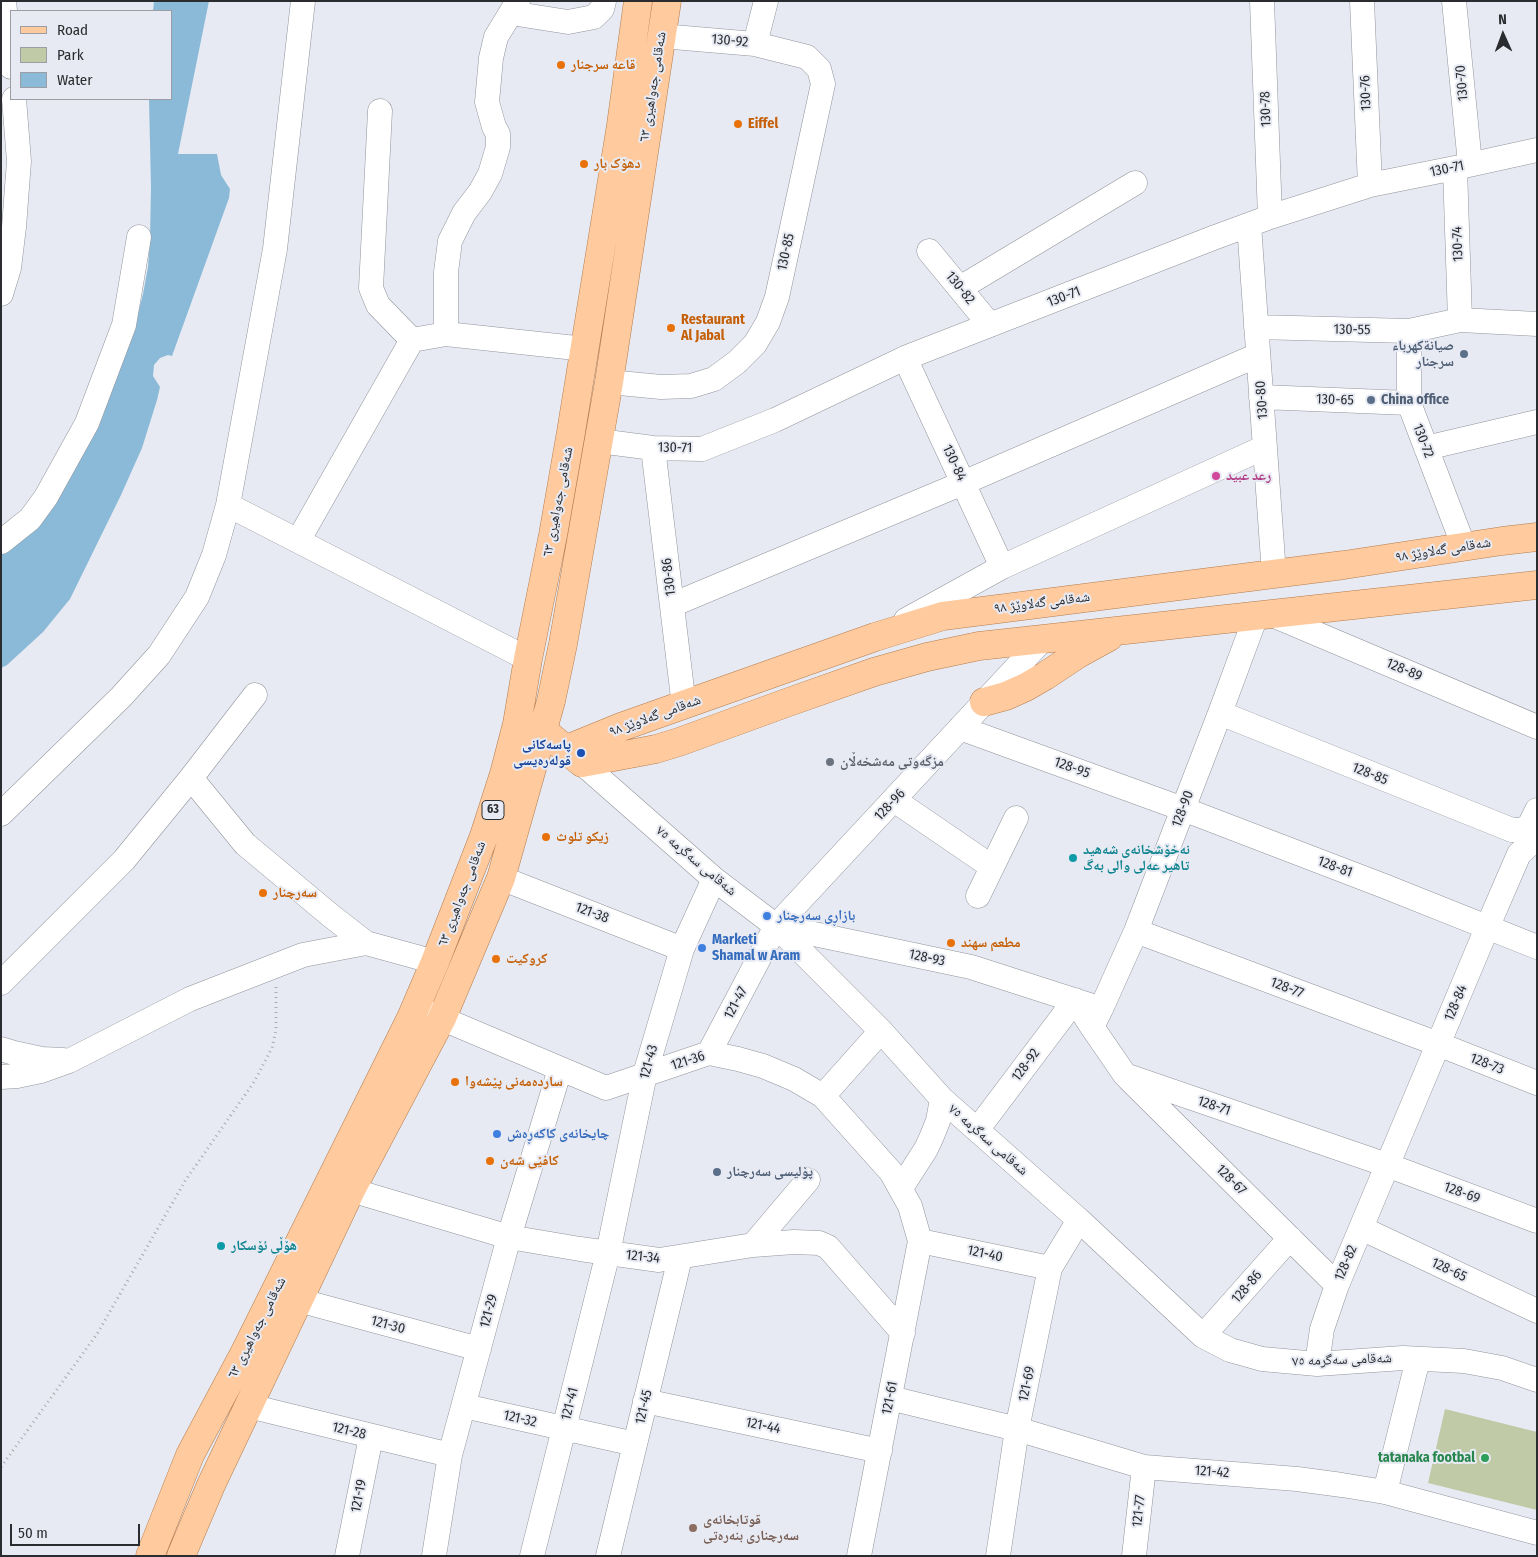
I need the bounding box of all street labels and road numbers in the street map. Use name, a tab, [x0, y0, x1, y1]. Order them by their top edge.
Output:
street label: شەقامی جەواهیری ٦٣	[636, 31, 670, 143]
street label: 130-92	[711, 31, 749, 51]
street label: 130-70	[1452, 64, 1472, 102]
street label: 130-76	[1357, 75, 1375, 111]
street label: 130-78	[1257, 91, 1275, 127]
street label: 130-71	[1428, 157, 1466, 181]
street label: 130-74	[1449, 226, 1467, 262]
street label: 130-85	[774, 232, 798, 272]
street label: 130-82	[942, 268, 978, 308]
street label: 130-71	[1045, 283, 1083, 311]
street label: 130-55	[1333, 321, 1371, 339]
street label: 130-80	[1252, 380, 1272, 420]
street label: 130-65	[1316, 391, 1354, 409]
street label: 130-72	[1409, 422, 1437, 460]
street label: 130-71	[658, 439, 692, 457]
street label: 130-84	[938, 442, 970, 484]
street label: شەقامی جەواهیری ٦٣	[539, 446, 577, 558]
street label: شەقامی گەلاوێژ ٩٨	[1394, 534, 1492, 566]
street label: 130-86	[658, 557, 680, 597]
street label: شەقامی گەلاوێژ ٩٨	[993, 589, 1091, 617]
street label: 128-89	[1384, 655, 1424, 685]
street label: شەقامی گەلاوێژ ٩٨	[607, 692, 703, 740]
street label: 128-95	[1052, 754, 1092, 782]
street label: 128-85	[1350, 759, 1390, 789]
street label: 128-96	[871, 786, 909, 824]
street label: 128-90	[1168, 788, 1198, 830]
road number: 63	[482, 800, 504, 820]
street label: شەقامی سەگرمە ٧٥	[652, 822, 740, 900]
street label: شەقامی جەواهیری ٦٣	[434, 839, 490, 949]
street label: 128-81	[1315, 853, 1355, 881]
street label: 121-38	[573, 899, 611, 927]
street label: 128-93	[907, 946, 947, 970]
street label: 128-77	[1268, 974, 1306, 1002]
street label: 128-84	[1441, 982, 1471, 1024]
street label: 121-47	[721, 984, 751, 1022]
street label: 121-43	[636, 1043, 662, 1081]
street label: 128-92	[1008, 1045, 1044, 1085]
street label: 121-36	[669, 1048, 707, 1074]
street label: 128-73	[1468, 1050, 1506, 1078]
street label: 128-71	[1195, 1093, 1233, 1119]
street label: شەقامی سەگرمە ٧٥	[945, 1101, 1031, 1179]
street label: 128-67	[1212, 1161, 1250, 1199]
street label: 128-69	[1442, 1179, 1482, 1207]
street label: 121-40	[966, 1242, 1004, 1266]
street label: 128-82	[1331, 1243, 1361, 1283]
street label: 121-34	[625, 1247, 661, 1267]
street label: 128-65	[1429, 1255, 1469, 1285]
street label: 128-86	[1228, 1267, 1266, 1307]
street label: شەقامی جەواهیری ٦٣	[224, 1274, 290, 1382]
street label: 121-29	[476, 1292, 502, 1330]
street label: 121-30	[369, 1312, 407, 1338]
street label: شەقامی سەگرمە ٧٥	[1292, 1350, 1392, 1370]
street label: 121-69	[1015, 1365, 1039, 1403]
street label: 121-61	[879, 1380, 901, 1416]
street label: 121-41	[558, 1386, 582, 1422]
street label: 121-45	[632, 1388, 656, 1426]
street label: 121-32	[502, 1407, 538, 1431]
street label: 121-44	[744, 1414, 782, 1438]
street label: 121-28	[330, 1419, 368, 1443]
street label: 121-42	[1194, 1462, 1230, 1482]
street label: 121-19	[348, 1478, 370, 1514]
street label: 121-77	[1129, 1494, 1149, 1528]

